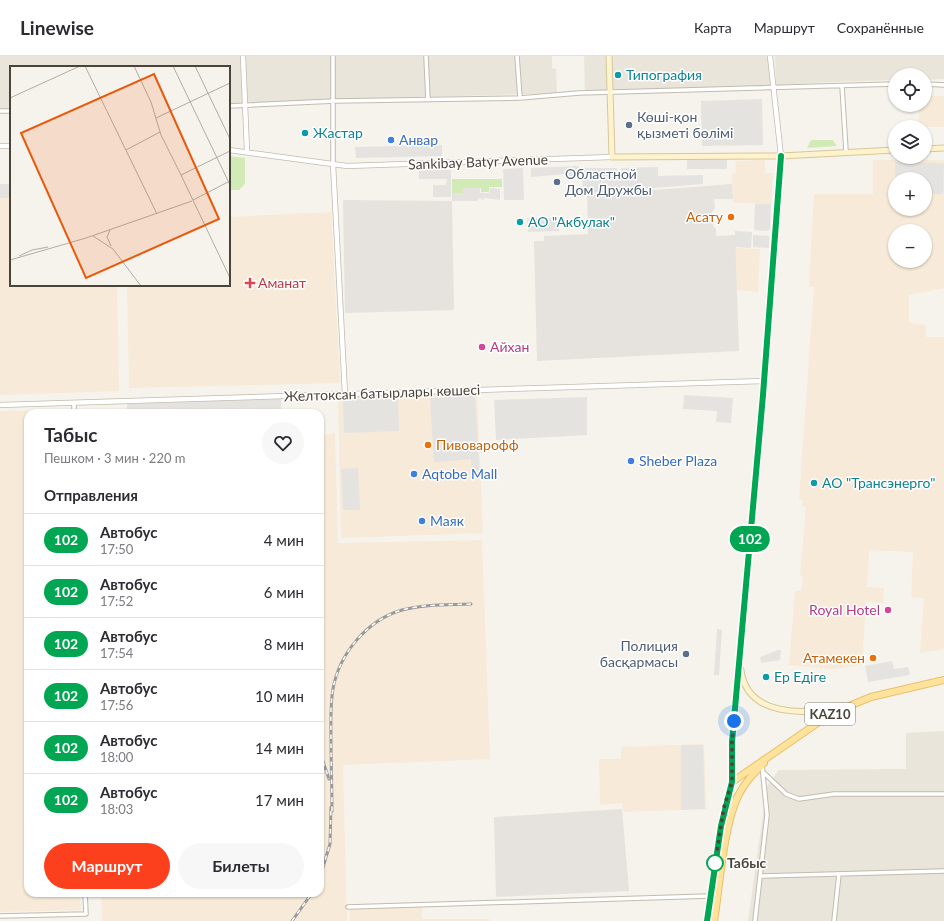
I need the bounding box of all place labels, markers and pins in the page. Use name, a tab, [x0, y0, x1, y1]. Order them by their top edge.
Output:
place label: Типография	[626, 66, 702, 83]
marker: Типография	[613, 70, 623, 80]
place label: Көші-қон қызметі бөлімі	[637, 108, 733, 141]
marker: Көші-қон қызметі бөлімі	[624, 120, 634, 130]
place label: Жастар	[313, 124, 363, 141]
marker: Жастар	[300, 128, 310, 138]
place label: Анвар	[399, 131, 438, 148]
marker: Анвар	[386, 135, 396, 145]
place label: Областной Дом Дружбы	[565, 165, 652, 198]
marker: Областной Дом Дружбы	[552, 177, 562, 187]
place label: Асату	[686, 208, 724, 225]
marker: Асату	[726, 212, 736, 222]
place label: АО "Акбулак"	[528, 213, 615, 230]
marker: АО "Акбулак"	[515, 217, 525, 227]
place label: Аманат	[258, 274, 306, 291]
marker: Аманат	[245, 278, 255, 288]
place label: Айхан	[490, 338, 529, 355]
marker: Айхан	[477, 342, 487, 352]
place label: Пивоварофф	[436, 436, 519, 453]
marker: Пивоварофф	[423, 440, 433, 450]
place label: Sheber Plaza	[639, 452, 717, 469]
marker: Sheber Plaza	[626, 456, 636, 466]
place label: Aqtobe Mall	[422, 465, 497, 482]
marker: Aqtobe Mall	[409, 469, 419, 479]
place label: АО "Трансэнерго"	[822, 474, 935, 491]
marker: АО "Трансэнерго"	[809, 478, 819, 488]
place label: Маяк	[430, 512, 465, 529]
marker: Маяк	[417, 516, 427, 526]
place label: Royal Hotel	[809, 601, 880, 618]
marker: Royal Hotel	[883, 605, 893, 615]
place label: Полиция басқармасы	[600, 637, 678, 670]
marker: Полиция басқармасы	[681, 649, 691, 659]
place label: Атамекен	[803, 649, 865, 666]
marker: Атамекен	[868, 653, 878, 663]
place label: Ер Едіге	[774, 668, 826, 685]
marker: Ер Едіге	[761, 672, 771, 682]
marker: Табыс	[706, 854, 724, 872]
place label: Табыс	[727, 854, 767, 871]

